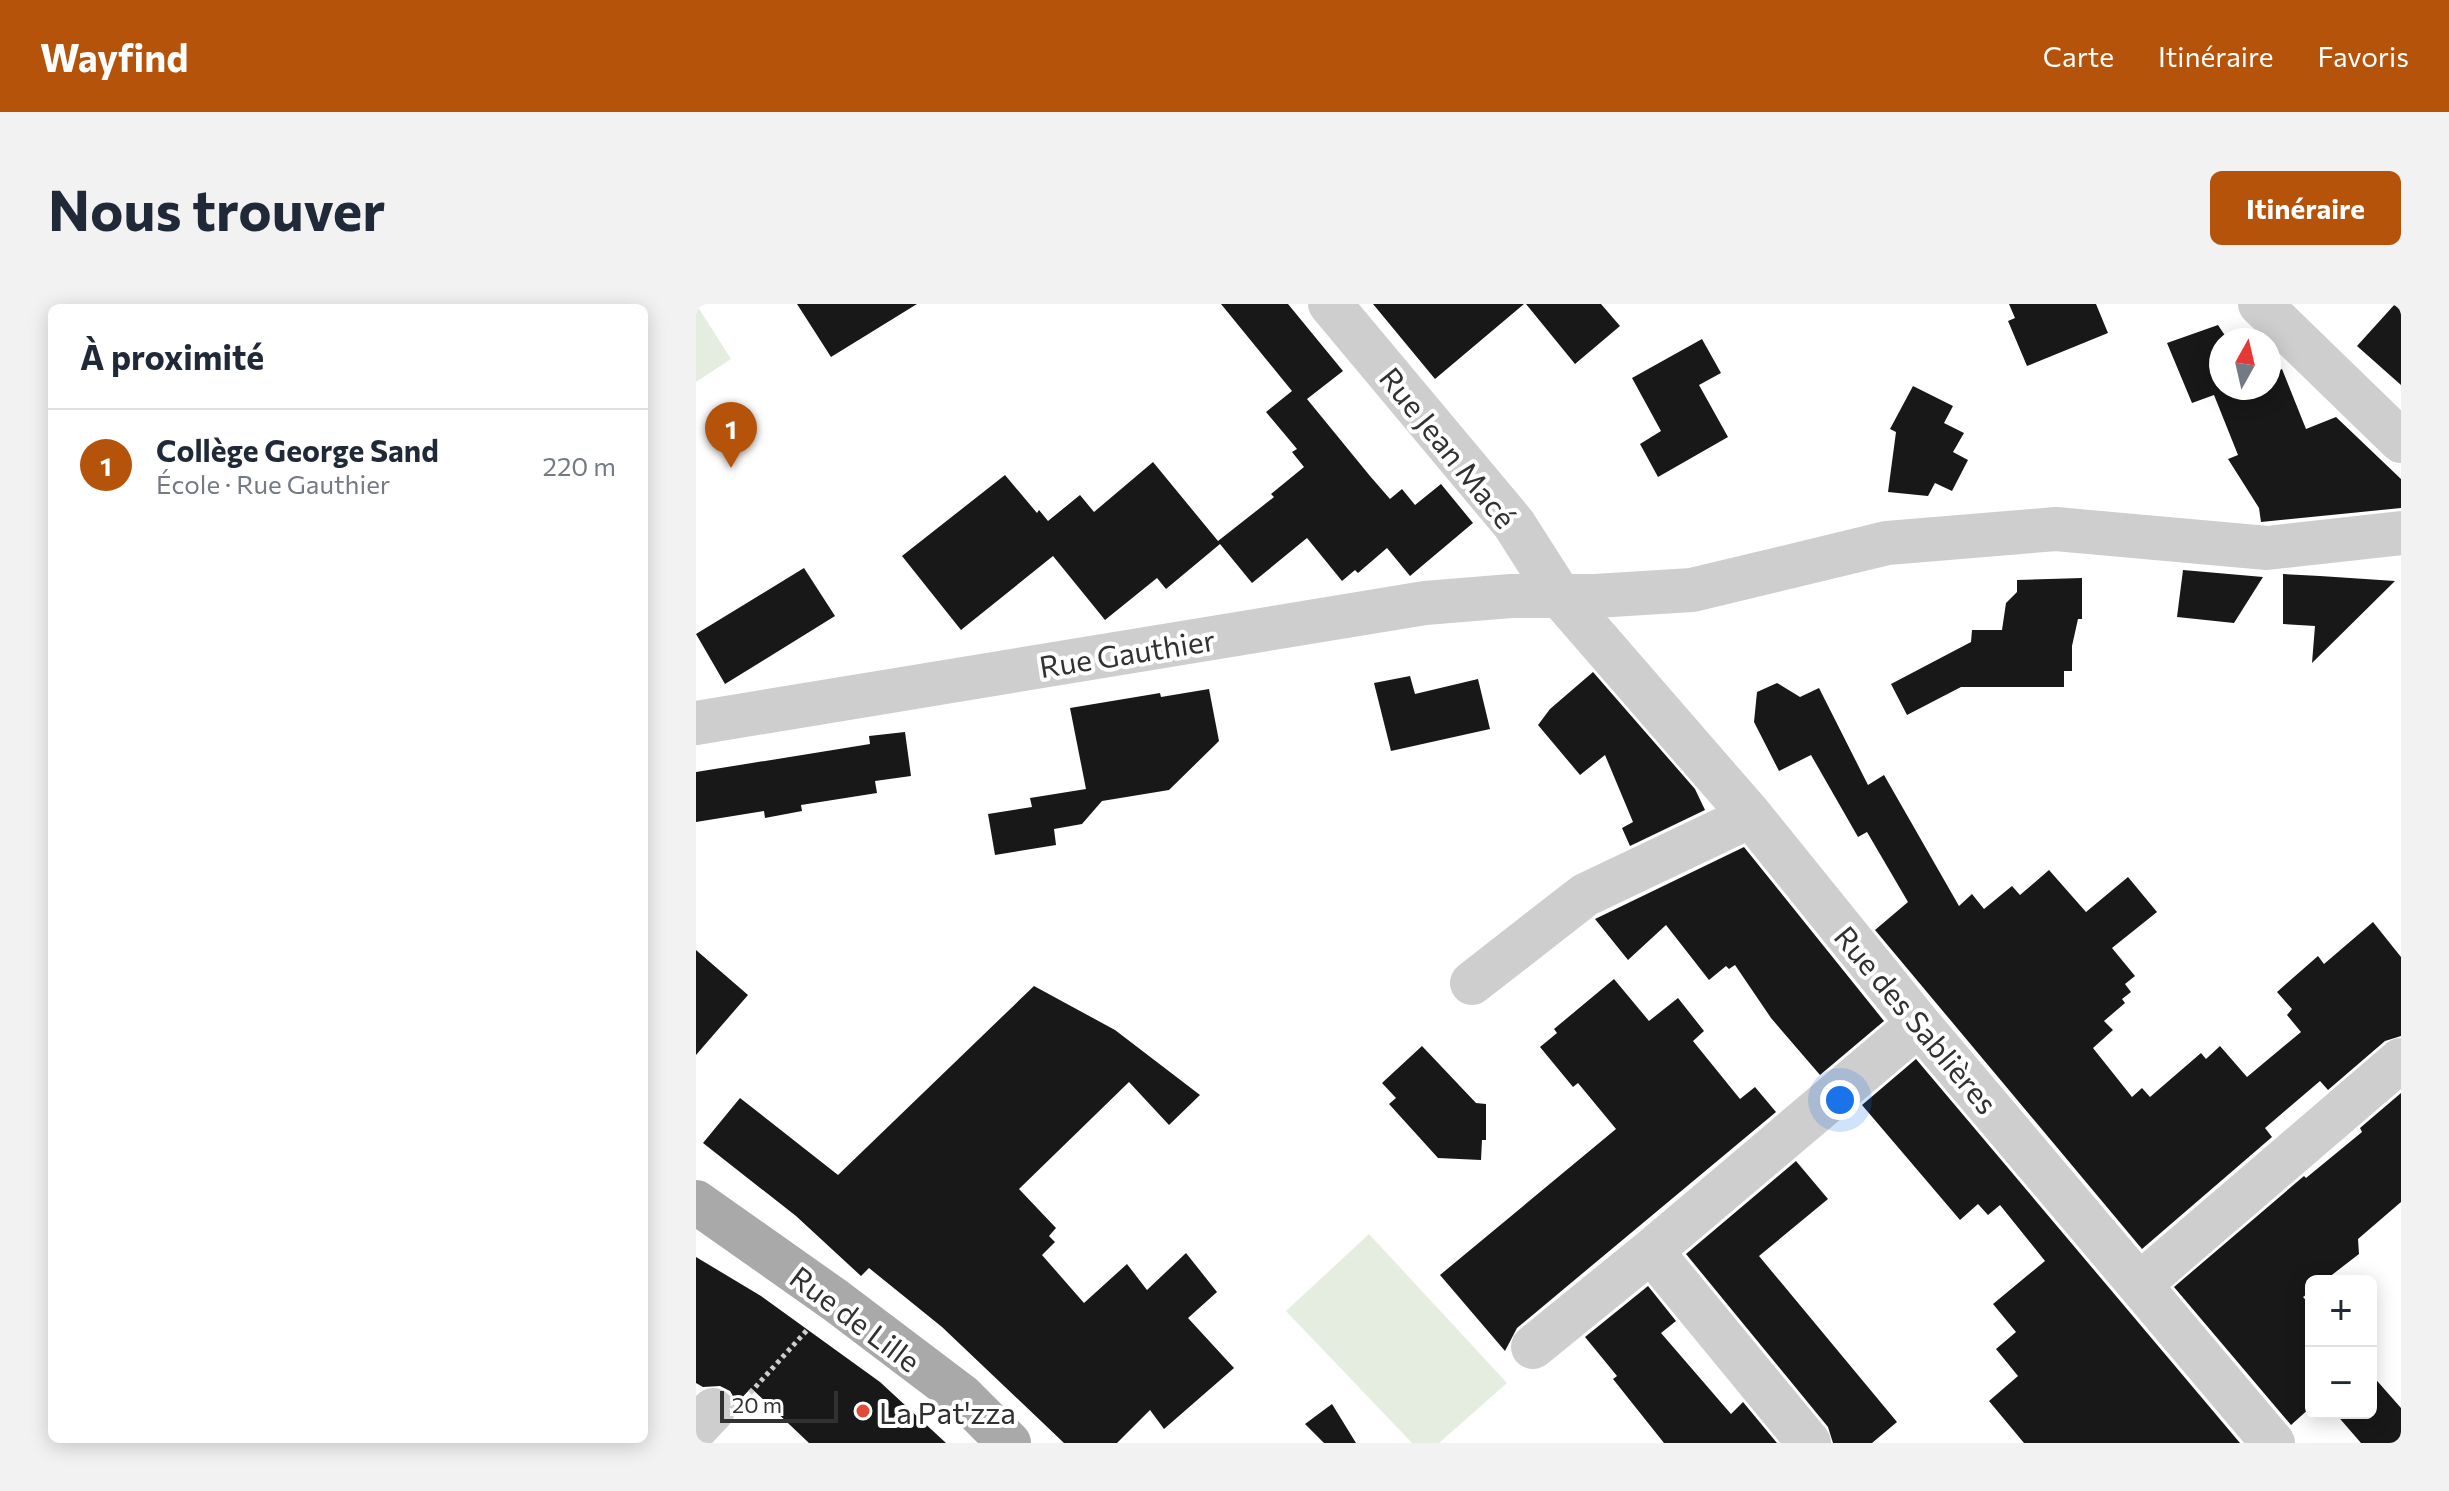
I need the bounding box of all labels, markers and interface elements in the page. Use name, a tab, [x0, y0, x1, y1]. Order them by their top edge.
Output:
text: Wayfind	[40, 33, 188, 80]
text: Carte	[2043, 39, 2114, 73]
text: Itinéraire	[2158, 39, 2273, 73]
text: Favoris	[2317, 39, 2409, 73]
button: Itinéraire	[2210, 171, 2401, 245]
text: Nous trouver	[48, 174, 385, 243]
north arrow	[2209, 328, 2281, 400]
text: À proximité	[80, 335, 264, 377]
street label: Rue Jean Macé	[1373, 359, 1525, 535]
pin: 1	[705, 402, 757, 468]
text: Collège George Sand	[156, 431, 439, 468]
text: 1	[100, 450, 112, 481]
text: 220 m	[543, 450, 616, 481]
text: École · Rue Gauthier	[156, 468, 390, 499]
street label: Rue Gauthier	[1036, 620, 1218, 684]
street label: Rue des Sablières	[1828, 918, 2006, 1120]
your location	[1820, 1080, 1860, 1120]
street label: Rue de Lille	[784, 1257, 928, 1379]
map controls	[2305, 1275, 2377, 1419]
button: +	[2305, 1275, 2377, 1347]
button: −	[2305, 1347, 2377, 1419]
scale bar	[720, 1387, 838, 1423]
text: 20 m	[732, 1391, 782, 1418]
place label: La Pat'zza	[879, 1393, 1016, 1430]
marker: La Pat'zza	[854, 1402, 872, 1420]

